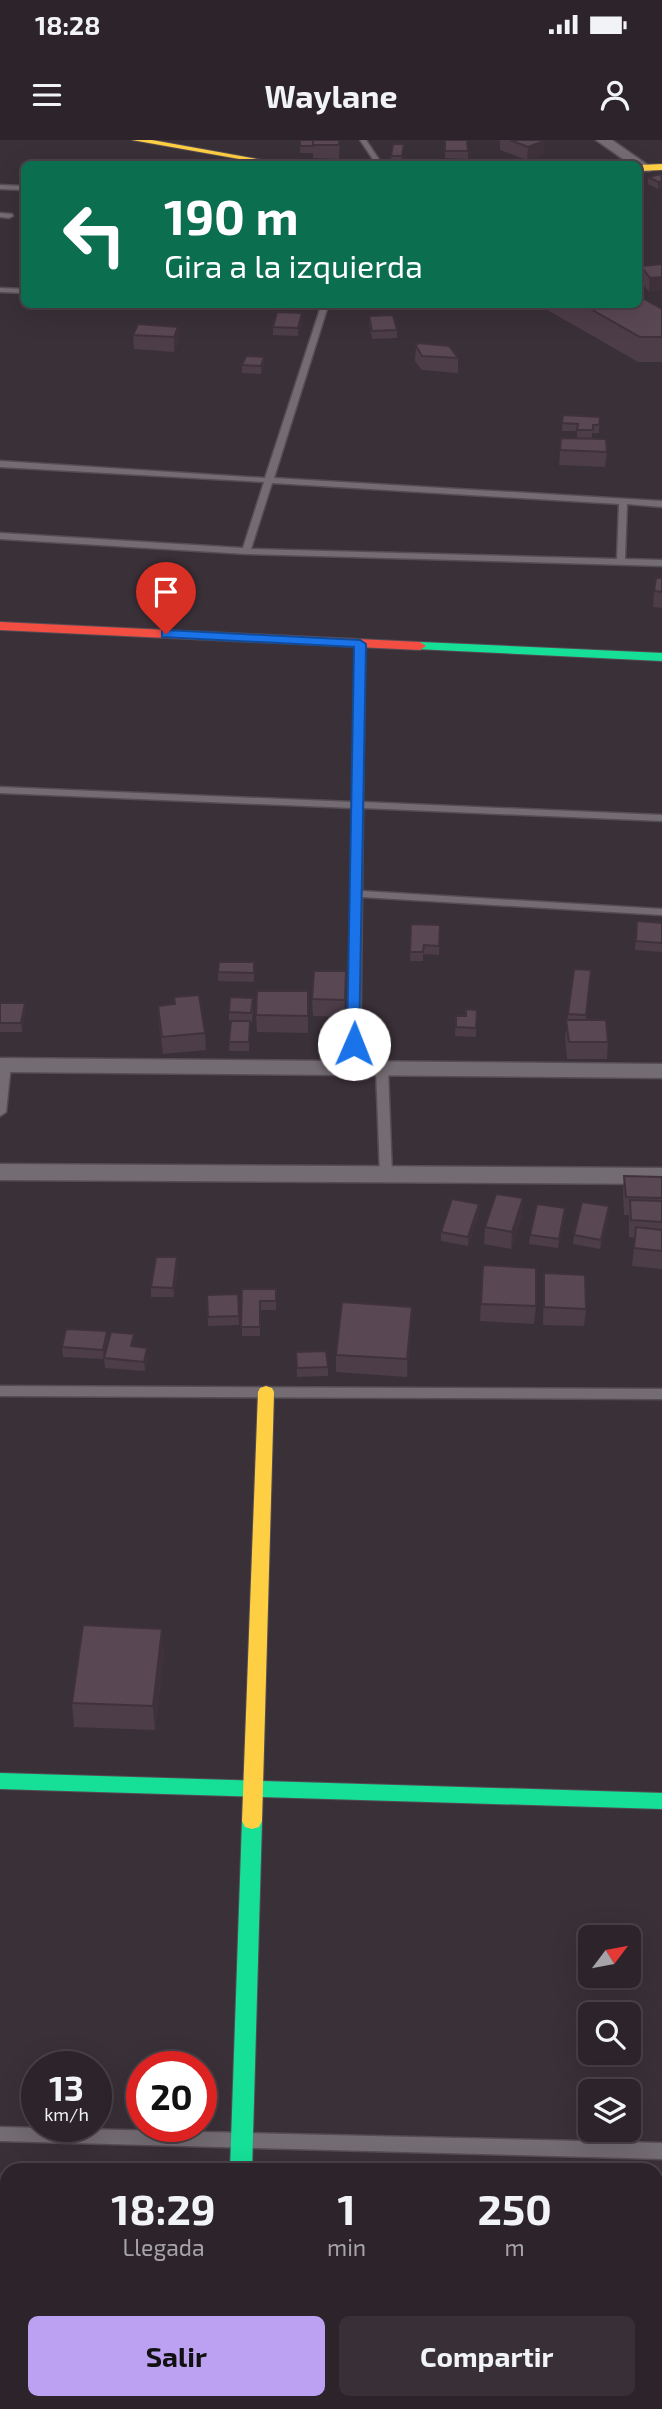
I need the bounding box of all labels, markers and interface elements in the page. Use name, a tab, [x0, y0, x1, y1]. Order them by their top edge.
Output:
text: 18:28	[35, 9, 100, 40]
icon: menu	[28, 76, 66, 114]
text: Waylane	[264, 76, 398, 114]
icon: person	[596, 76, 634, 114]
text: 190 m	[164, 186, 299, 245]
icon: left	[49, 189, 140, 280]
text: Gira a la izquierda	[164, 246, 423, 284]
pin	[136, 562, 196, 634]
icon: arrive	[147, 573, 185, 611]
position arrow	[317, 1007, 391, 1081]
north arrow	[578, 1925, 640, 1988]
map controls	[578, 1925, 641, 2142]
button: search	[578, 2002, 641, 2065]
speed limit sign: 20	[126, 2051, 217, 2142]
text: 13	[49, 2066, 84, 2108]
button: layers	[578, 2079, 641, 2142]
text: km/h	[44, 2103, 89, 2125]
text: 18:29	[111, 2183, 216, 2233]
text: 1	[338, 2183, 356, 2233]
text: 250	[478, 2183, 552, 2233]
text: Llegada	[122, 2233, 205, 2261]
text: min	[327, 2233, 366, 2261]
text: m	[505, 2233, 525, 2261]
button: Salir	[28, 2316, 325, 2396]
button: Compartir	[339, 2316, 635, 2396]

